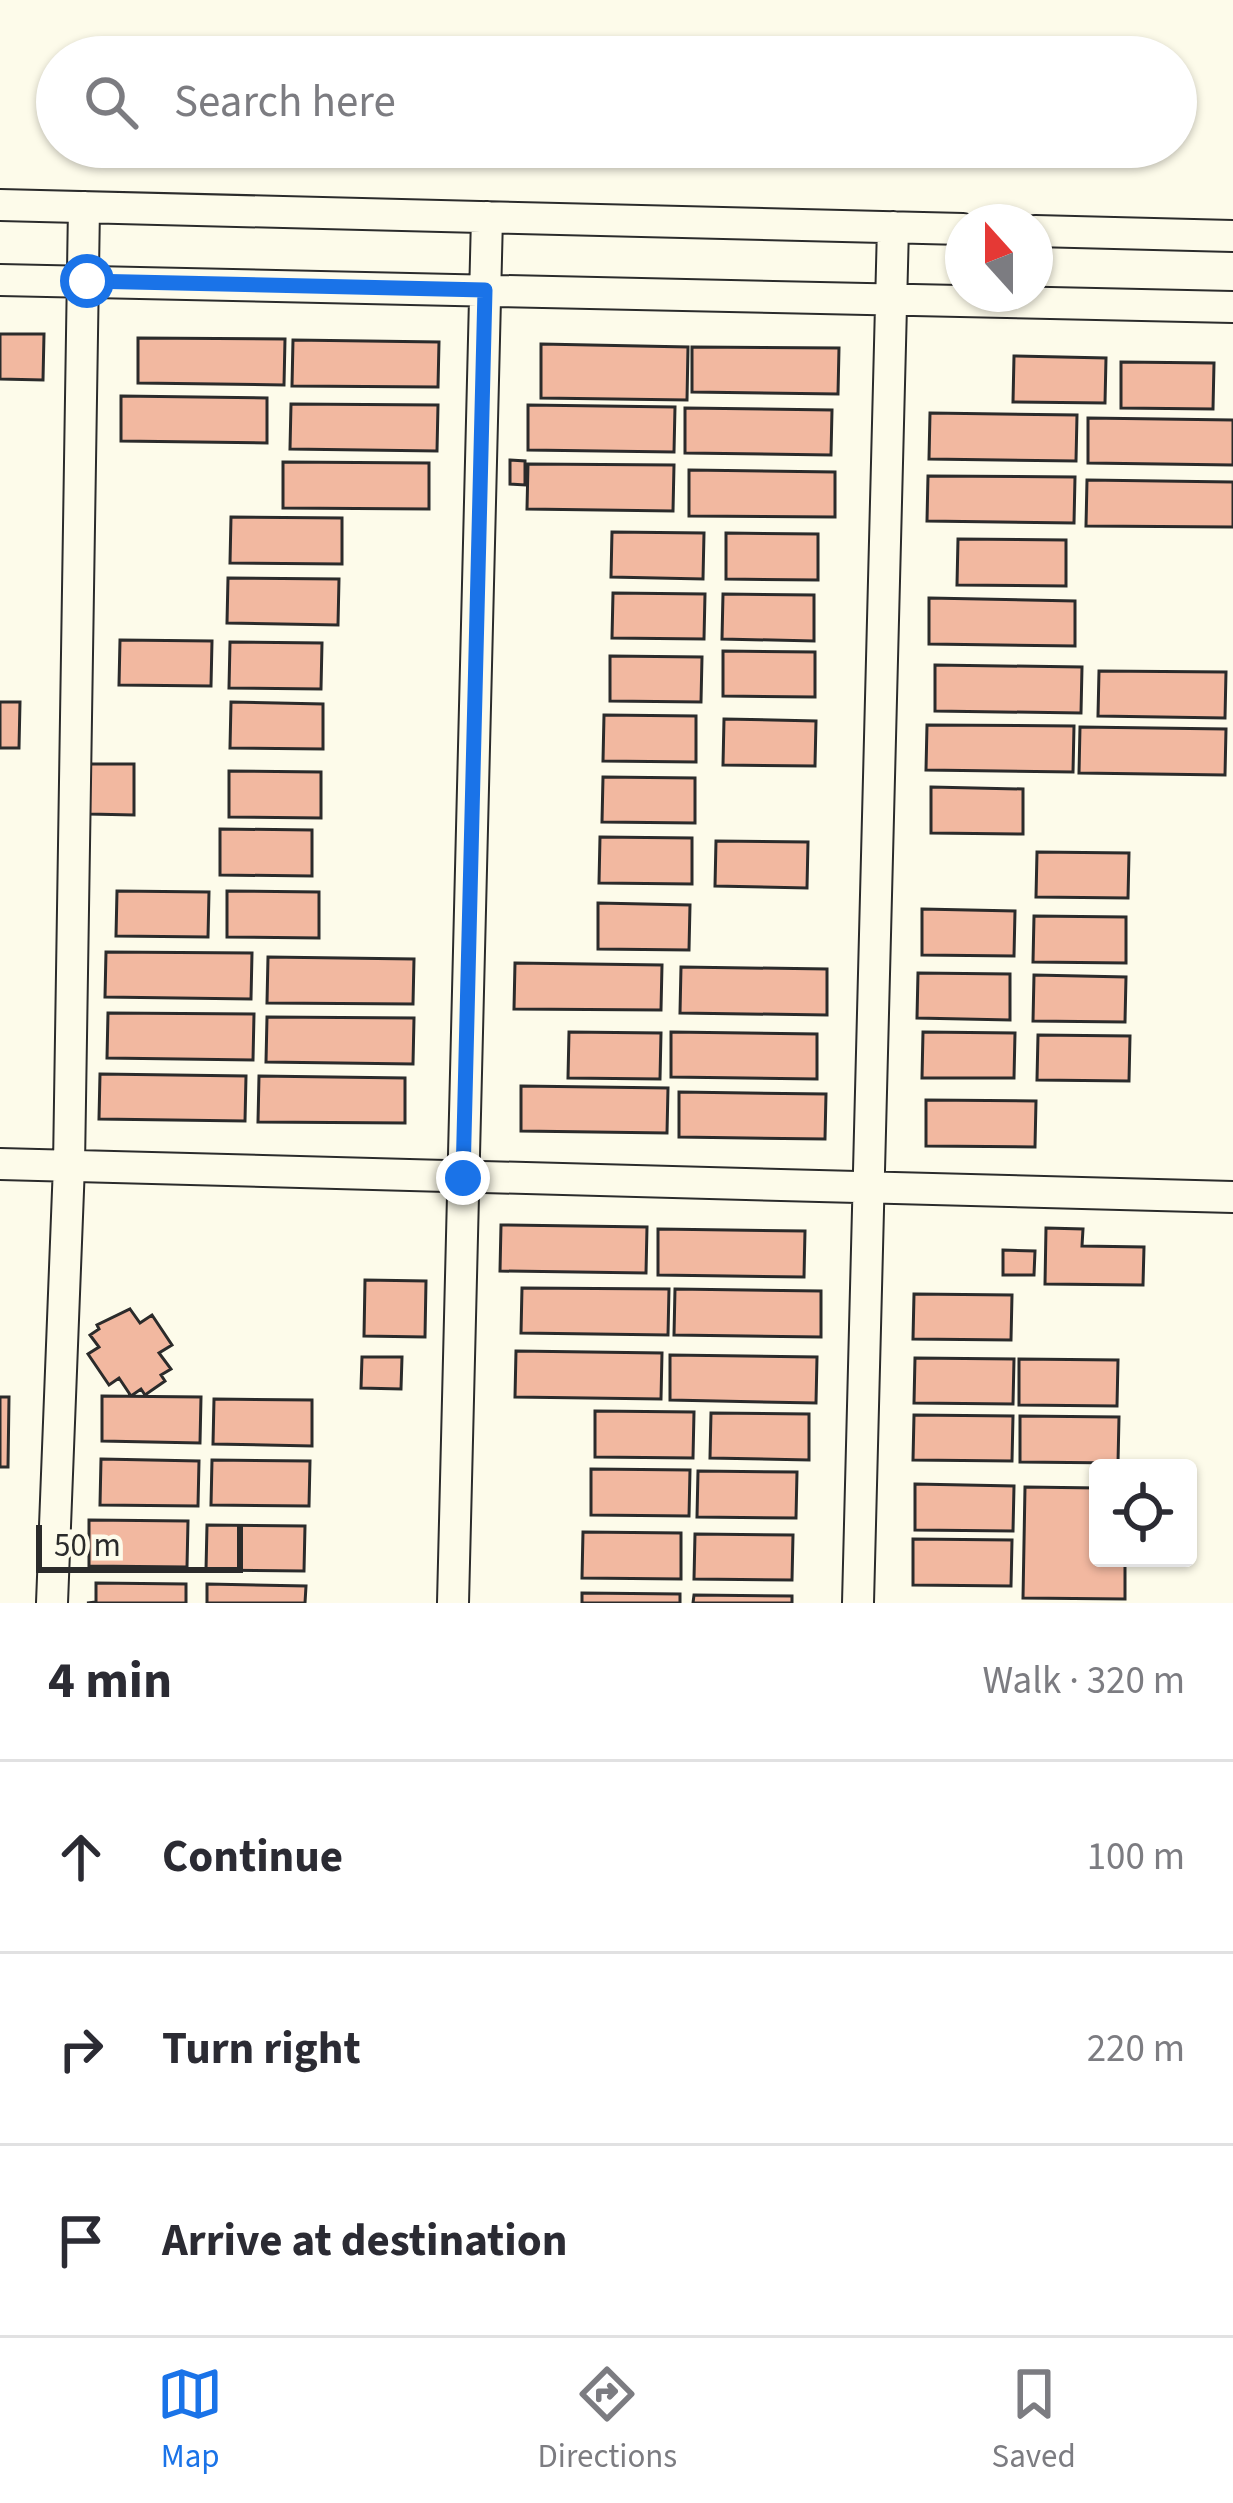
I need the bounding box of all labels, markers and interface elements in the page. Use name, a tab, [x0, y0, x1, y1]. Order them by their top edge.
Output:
search box	[36, 36, 1197, 168]
icon: search	[78, 69, 144, 135]
text: Search here	[174, 70, 396, 134]
north arrow	[945, 204, 1053, 312]
route start	[60, 254, 114, 308]
route end	[436, 1151, 490, 1205]
map controls	[1089, 1459, 1197, 1567]
button: locate	[1089, 1459, 1197, 1567]
scale bar	[36, 1519, 243, 1572]
text: 50 m	[54, 1522, 121, 1569]
text: 4 min	[48, 1645, 172, 1717]
text: Walk · 320 m	[982, 1653, 1185, 1709]
icon: ahead	[48, 1824, 114, 1890]
text: Continue	[162, 1825, 343, 1889]
text: 100 m	[1087, 1829, 1185, 1885]
icon: right	[48, 2016, 114, 2082]
text: Turn right	[162, 2017, 361, 2081]
text: 220 m	[1087, 2021, 1185, 2077]
icon: arrive	[48, 2208, 114, 2274]
text: Arrive at destination	[162, 2209, 567, 2273]
tab: Map	[157, 2361, 223, 2480]
tab: Directions	[538, 2361, 677, 2480]
tab: Saved	[992, 2361, 1076, 2480]

